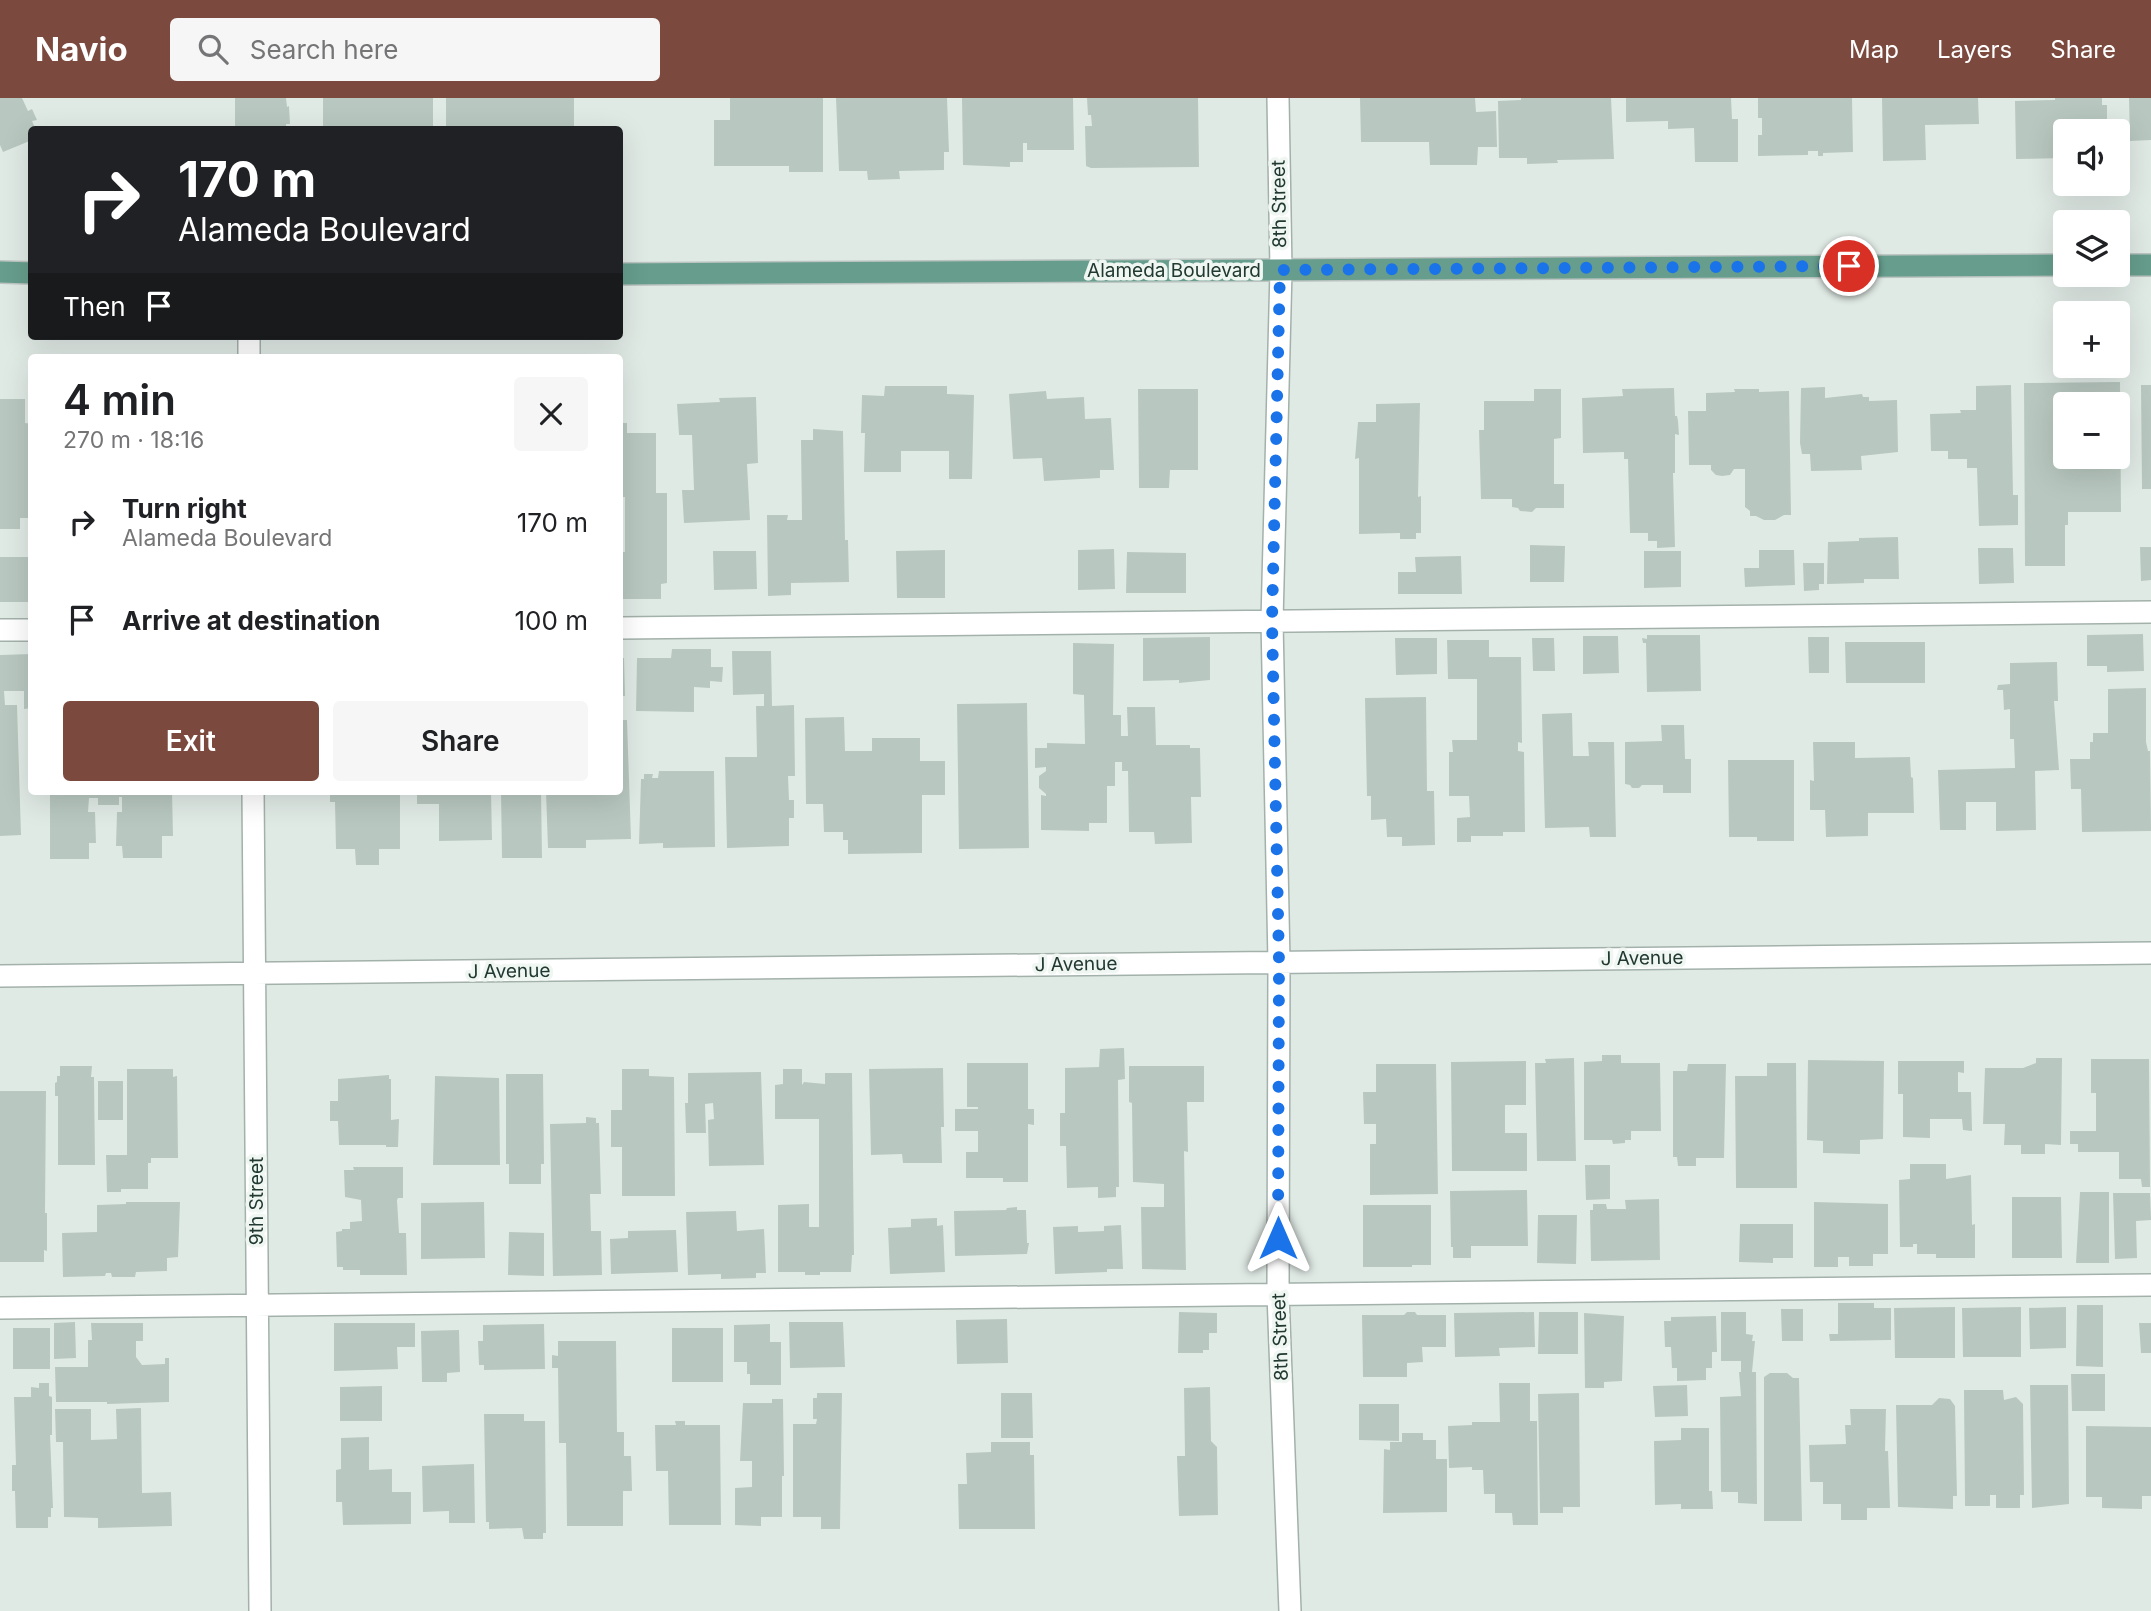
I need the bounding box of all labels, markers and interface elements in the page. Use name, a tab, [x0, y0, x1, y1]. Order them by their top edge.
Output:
search box	[170, 18, 660, 81]
text: Navio	[35, 29, 128, 69]
icon: search	[194, 30, 232, 68]
text: Search here	[250, 34, 398, 65]
text: Map	[1849, 35, 1899, 64]
text: Layers	[1937, 35, 2012, 64]
text: Share	[2050, 35, 2116, 64]
map controls	[2053, 119, 2130, 469]
button: sound	[2053, 119, 2130, 196]
text: 170 m	[178, 150, 316, 209]
icon: right	[63, 154, 154, 245]
street label: 8th Street	[1267, 160, 1291, 248]
text: Alameda Boulevard	[178, 210, 471, 249]
button: layers	[2053, 210, 2130, 287]
pin	[1819, 236, 1879, 296]
icon: arrive	[1830, 247, 1868, 285]
street label: Alameda Boulevard	[1087, 259, 1261, 282]
icon: arrive	[140, 287, 178, 325]
text: Then	[63, 291, 126, 322]
button: +	[2053, 301, 2130, 378]
text: 4 min	[63, 374, 176, 425]
button: close	[514, 377, 588, 451]
button: −	[2053, 392, 2130, 469]
text: 270 m · 18:16	[63, 426, 204, 454]
text: Turn right	[122, 493, 247, 524]
icon: right	[63, 503, 101, 541]
text: 170 m	[517, 507, 588, 538]
text: Alameda Boulevard	[122, 524, 332, 552]
icon: arrive	[63, 601, 101, 639]
text: Arrive at destination	[122, 605, 381, 636]
text: 100 m	[515, 605, 588, 636]
button: Exit	[63, 701, 319, 781]
button: Share	[333, 701, 588, 781]
street label: J Avenue	[1600, 946, 1684, 970]
street label: J Avenue	[1034, 952, 1118, 976]
street label: J Avenue	[467, 959, 551, 983]
street label: 9th Street	[245, 1157, 268, 1245]
position arrow	[1241, 1201, 1315, 1275]
street label: 8th Street	[1267, 1293, 1293, 1381]

